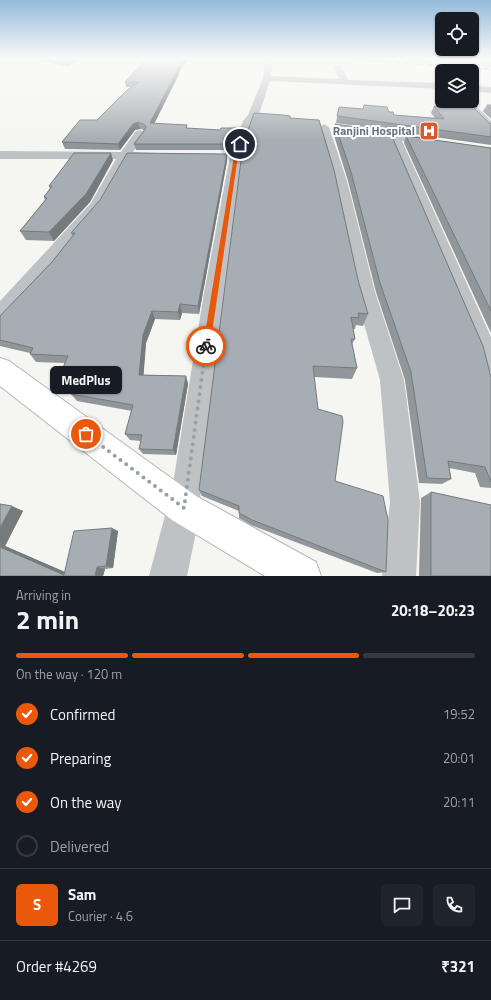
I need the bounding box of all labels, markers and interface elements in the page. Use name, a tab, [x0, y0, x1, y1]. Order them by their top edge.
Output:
map controls	[435, 12, 479, 108]
button: locate	[435, 12, 479, 56]
button: layers	[435, 64, 479, 108]
hospital icon: Ranjini Hospital	[418, 120, 440, 142]
place label: Ranjini Hospital	[333, 121, 415, 140]
pin	[223, 127, 257, 161]
icon: home	[229, 133, 251, 155]
courier	[186, 326, 226, 366]
icon: bike	[195, 335, 217, 357]
callout: MedPlus	[50, 366, 122, 394]
text: MedPlus	[61, 370, 111, 390]
pin	[69, 417, 103, 451]
icon: bag	[75, 423, 97, 445]
text: Arriving in	[16, 585, 71, 605]
text: 20:18–20:23	[391, 599, 475, 622]
text: 2 min	[16, 600, 79, 639]
text: On the way · 120 m	[16, 664, 122, 684]
icon: check	[16, 703, 38, 725]
text: Confirmed	[50, 703, 115, 726]
text: 19:52	[443, 704, 475, 724]
icon: check	[16, 747, 38, 769]
text: Preparing	[50, 747, 111, 770]
text: 20:01	[443, 748, 475, 768]
icon: check	[16, 791, 38, 813]
text: On the way	[50, 791, 122, 814]
text: 20:11	[443, 792, 475, 812]
text: Delivered	[50, 835, 109, 858]
text: Sam	[68, 883, 96, 906]
button: chat	[381, 884, 423, 926]
button: phone	[433, 884, 475, 926]
text: S	[33, 893, 41, 916]
text: Courier · 4.6	[68, 906, 133, 926]
text: Order #4269	[16, 955, 97, 978]
text: ₹321	[441, 955, 475, 978]

